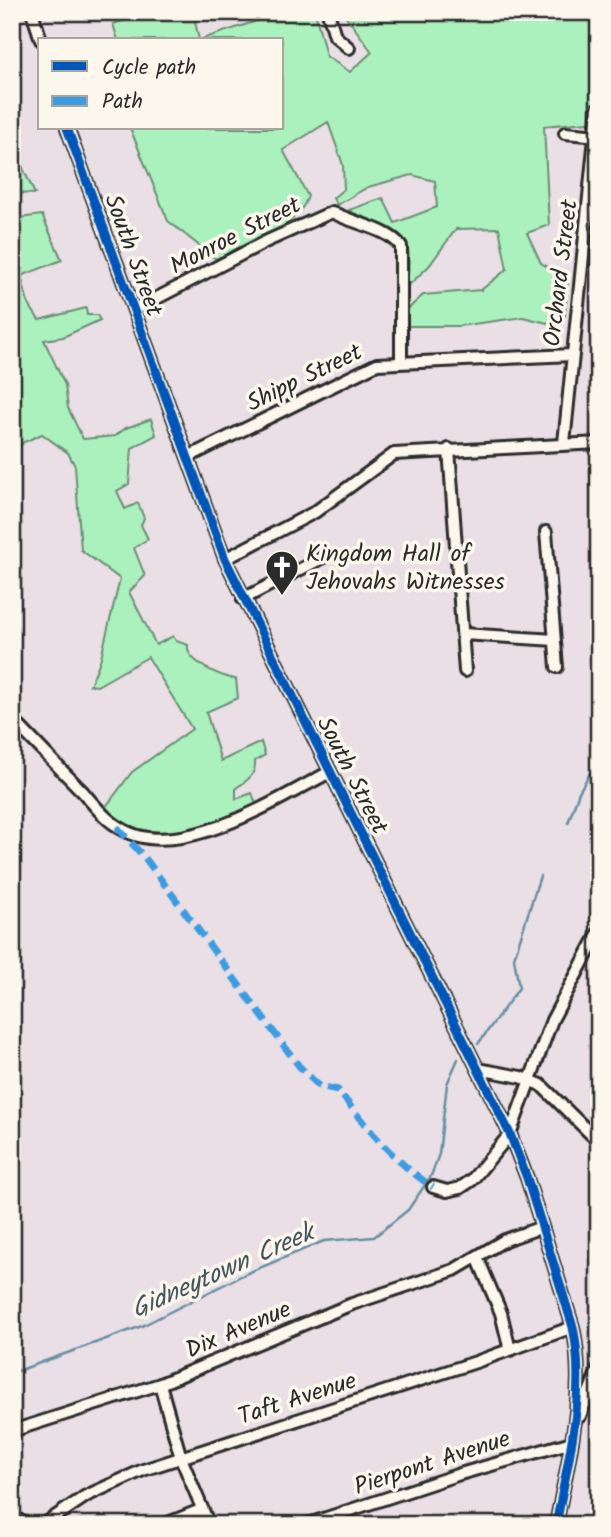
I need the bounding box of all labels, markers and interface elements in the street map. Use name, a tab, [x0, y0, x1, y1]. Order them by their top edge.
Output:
legend	[38, 38, 284, 130]
text: Cycle path	[102, 52, 196, 85]
text: Path	[102, 86, 143, 119]
street label: Monroe Street	[163, 186, 309, 286]
street label: South Street	[92, 189, 173, 323]
street label: Orchard Street	[533, 197, 590, 349]
street label: Shipp Street	[240, 333, 370, 423]
place label: Kingdom Hall of Jehovahs Witnesses	[306, 535, 505, 602]
church icon: Kingdom Hall of Jehovahs Witnesses	[263, 548, 301, 597]
street label: South Street	[305, 710, 398, 842]
water label: Gidneytown Creek	[125, 1211, 324, 1331]
street label: Dix Avenue	[180, 1291, 298, 1370]
street label: Taft Avenue	[233, 1362, 362, 1437]
street label: Pierpont Avenue	[349, 1420, 516, 1507]

